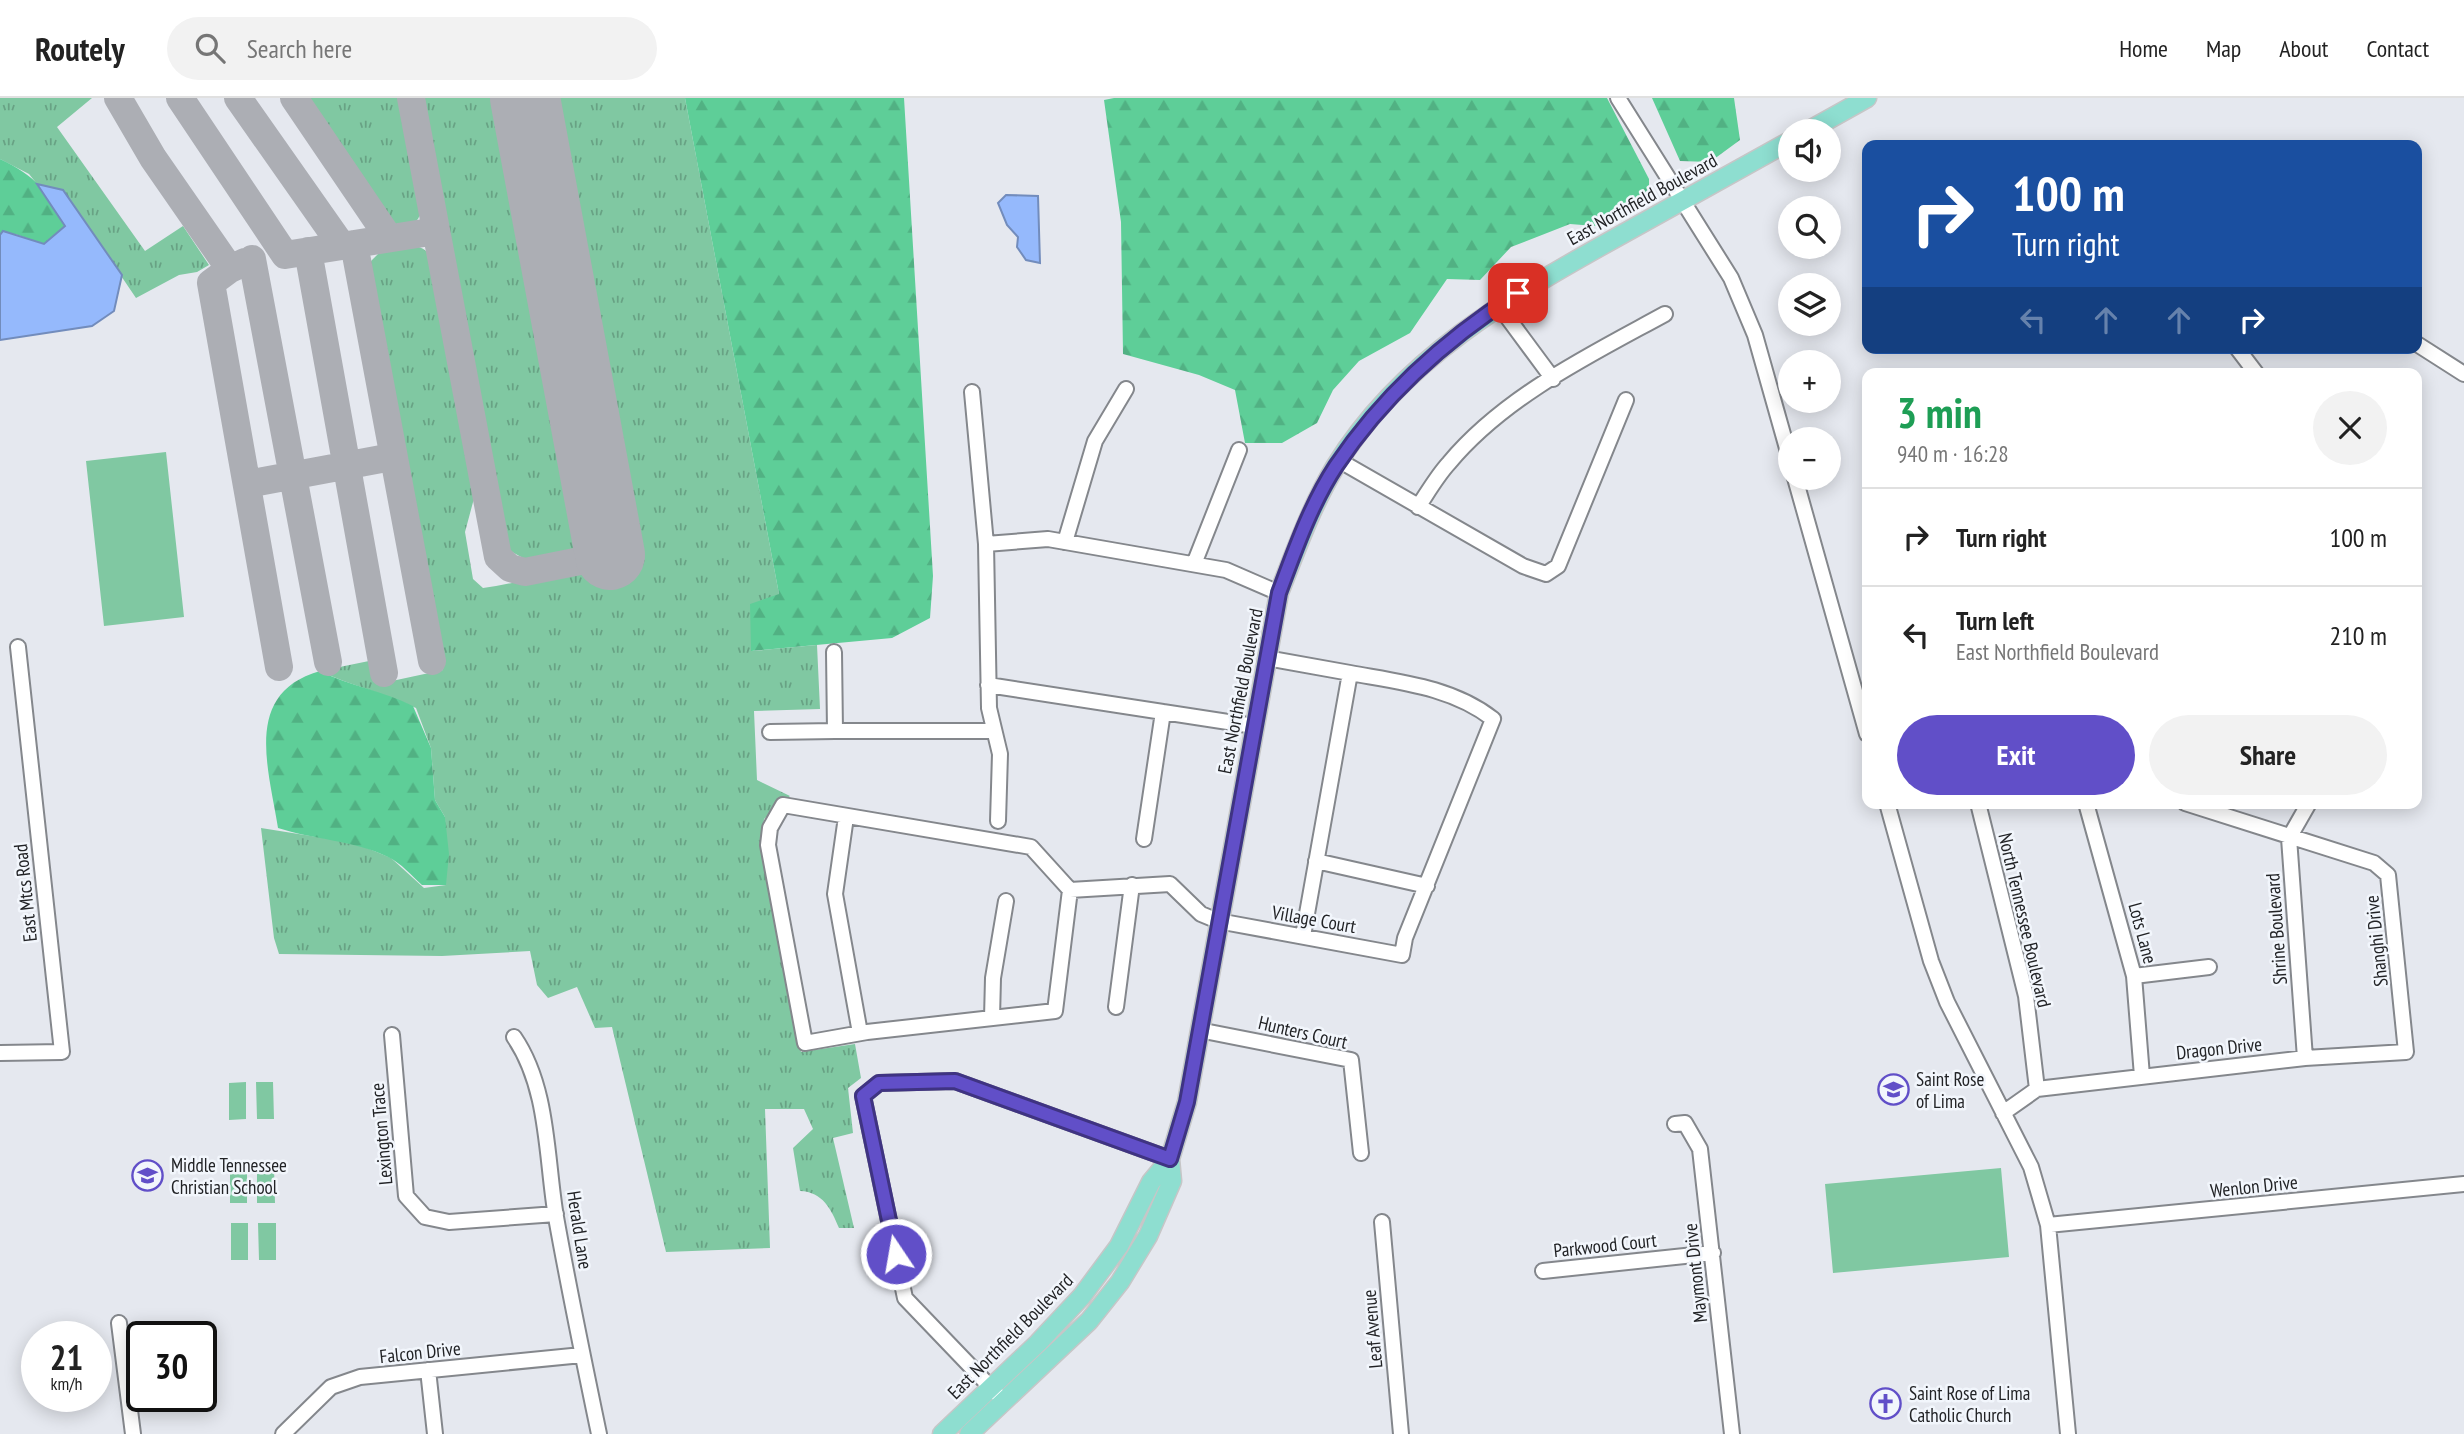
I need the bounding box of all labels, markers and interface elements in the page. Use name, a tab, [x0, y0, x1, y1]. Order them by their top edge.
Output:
search box	[167, 17, 657, 80]
text: Routely	[35, 27, 125, 70]
icon: search	[191, 29, 229, 67]
text: Search here	[247, 32, 352, 65]
text: Home	[2119, 33, 2168, 64]
text: Map	[2206, 33, 2241, 64]
text: About	[2279, 33, 2328, 64]
text: Contact	[2366, 33, 2429, 64]
map controls	[1778, 119, 1841, 490]
button: sound	[1778, 119, 1841, 182]
street label: East Northfield Boulevard	[1563, 148, 1721, 250]
text: 100 m	[2012, 161, 2125, 225]
icon: right	[1897, 168, 1988, 259]
button: search	[1778, 196, 1841, 259]
text: Turn right	[2012, 223, 2120, 265]
pin	[1488, 263, 1548, 323]
button: layers	[1778, 273, 1841, 336]
icon: arrive	[1499, 274, 1537, 312]
icon: left	[2014, 301, 2052, 339]
icon: ahead	[2087, 301, 2125, 339]
icon: ahead	[2160, 301, 2198, 339]
icon: right	[2233, 301, 2271, 339]
button: +	[1778, 350, 1841, 413]
text: 3 min	[1897, 385, 1982, 440]
button: close	[2313, 391, 2387, 465]
button: −	[1778, 427, 1841, 490]
text: 940 m · 16:28	[1897, 439, 2009, 468]
icon: right	[1897, 518, 1935, 556]
text: Turn right	[1956, 521, 2047, 554]
text: 100 m	[2329, 521, 2387, 554]
text: Turn left	[1956, 604, 2034, 637]
street label: East Northfield Boulevard	[1212, 606, 1268, 776]
icon: left	[1897, 616, 1935, 654]
text: 210 m	[2329, 619, 2387, 652]
text: East Northfield Boulevard	[1956, 637, 2159, 666]
button: Exit	[1897, 715, 2135, 795]
button: Share	[2149, 715, 2387, 795]
street label: North Tennessee Boulevard	[1993, 830, 2057, 1010]
street label: East Mtcs Road	[8, 843, 42, 943]
street label: Shrine Boulevard	[2260, 872, 2292, 986]
street label: Shanghi Drive	[2359, 894, 2393, 988]
street label: Village Court	[1269, 900, 1359, 938]
street label: Lots Lane	[2123, 900, 2163, 966]
street label: Hunters Court	[1256, 1010, 1351, 1054]
street label: Dragon Drive	[2175, 1032, 2263, 1064]
place label: Saint Rose of Lima	[1916, 1067, 1984, 1113]
school or university icon: Saint Rose of Lima	[1876, 1073, 1910, 1107]
street label: Lexington Trace	[365, 1082, 397, 1186]
place label: Middle Tennessee Christian School	[171, 1153, 287, 1199]
school or university icon: Middle Tennessee Christian School	[131, 1159, 165, 1193]
street label: Wenlon Drive	[2209, 1169, 2299, 1203]
street label: Herald Lane	[562, 1189, 598, 1271]
position arrow	[859, 1217, 933, 1291]
street label: Maymont Drive	[1678, 1222, 1712, 1324]
street label: Parkwood Court	[1552, 1228, 1658, 1262]
street label: East Northfield Boulevard	[942, 1268, 1078, 1404]
street label: Leaf Avenue	[1357, 1288, 1387, 1369]
speed limit sign: 30	[126, 1321, 217, 1412]
text: 21	[50, 1334, 83, 1380]
street label: Falcon Drive	[378, 1336, 462, 1368]
text: km/h	[51, 1372, 82, 1395]
place label: Saint Rose of Lima Catholic Church	[1909, 1381, 2030, 1427]
church icon: Saint Rose of Lima Catholic Church	[1869, 1387, 1903, 1421]

